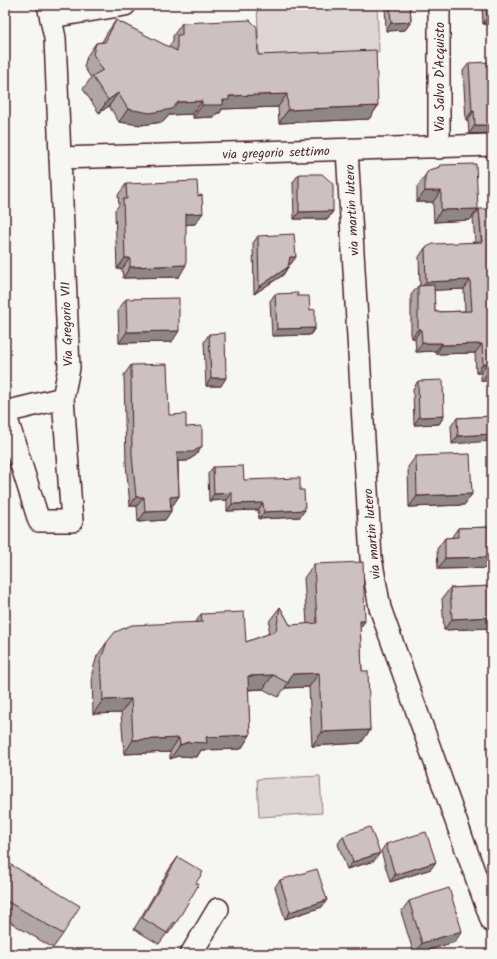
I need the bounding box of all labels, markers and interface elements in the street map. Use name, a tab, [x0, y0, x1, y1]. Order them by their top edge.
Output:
street label: Via Salvo D'Acquisto	[430, 22, 451, 132]
street label: via gregorio settimo	[222, 141, 330, 166]
street label: via martin lutero	[340, 164, 365, 256]
street label: Via Gregorio VII	[56, 281, 79, 367]
street label: via martin lutero	[358, 487, 387, 580]

